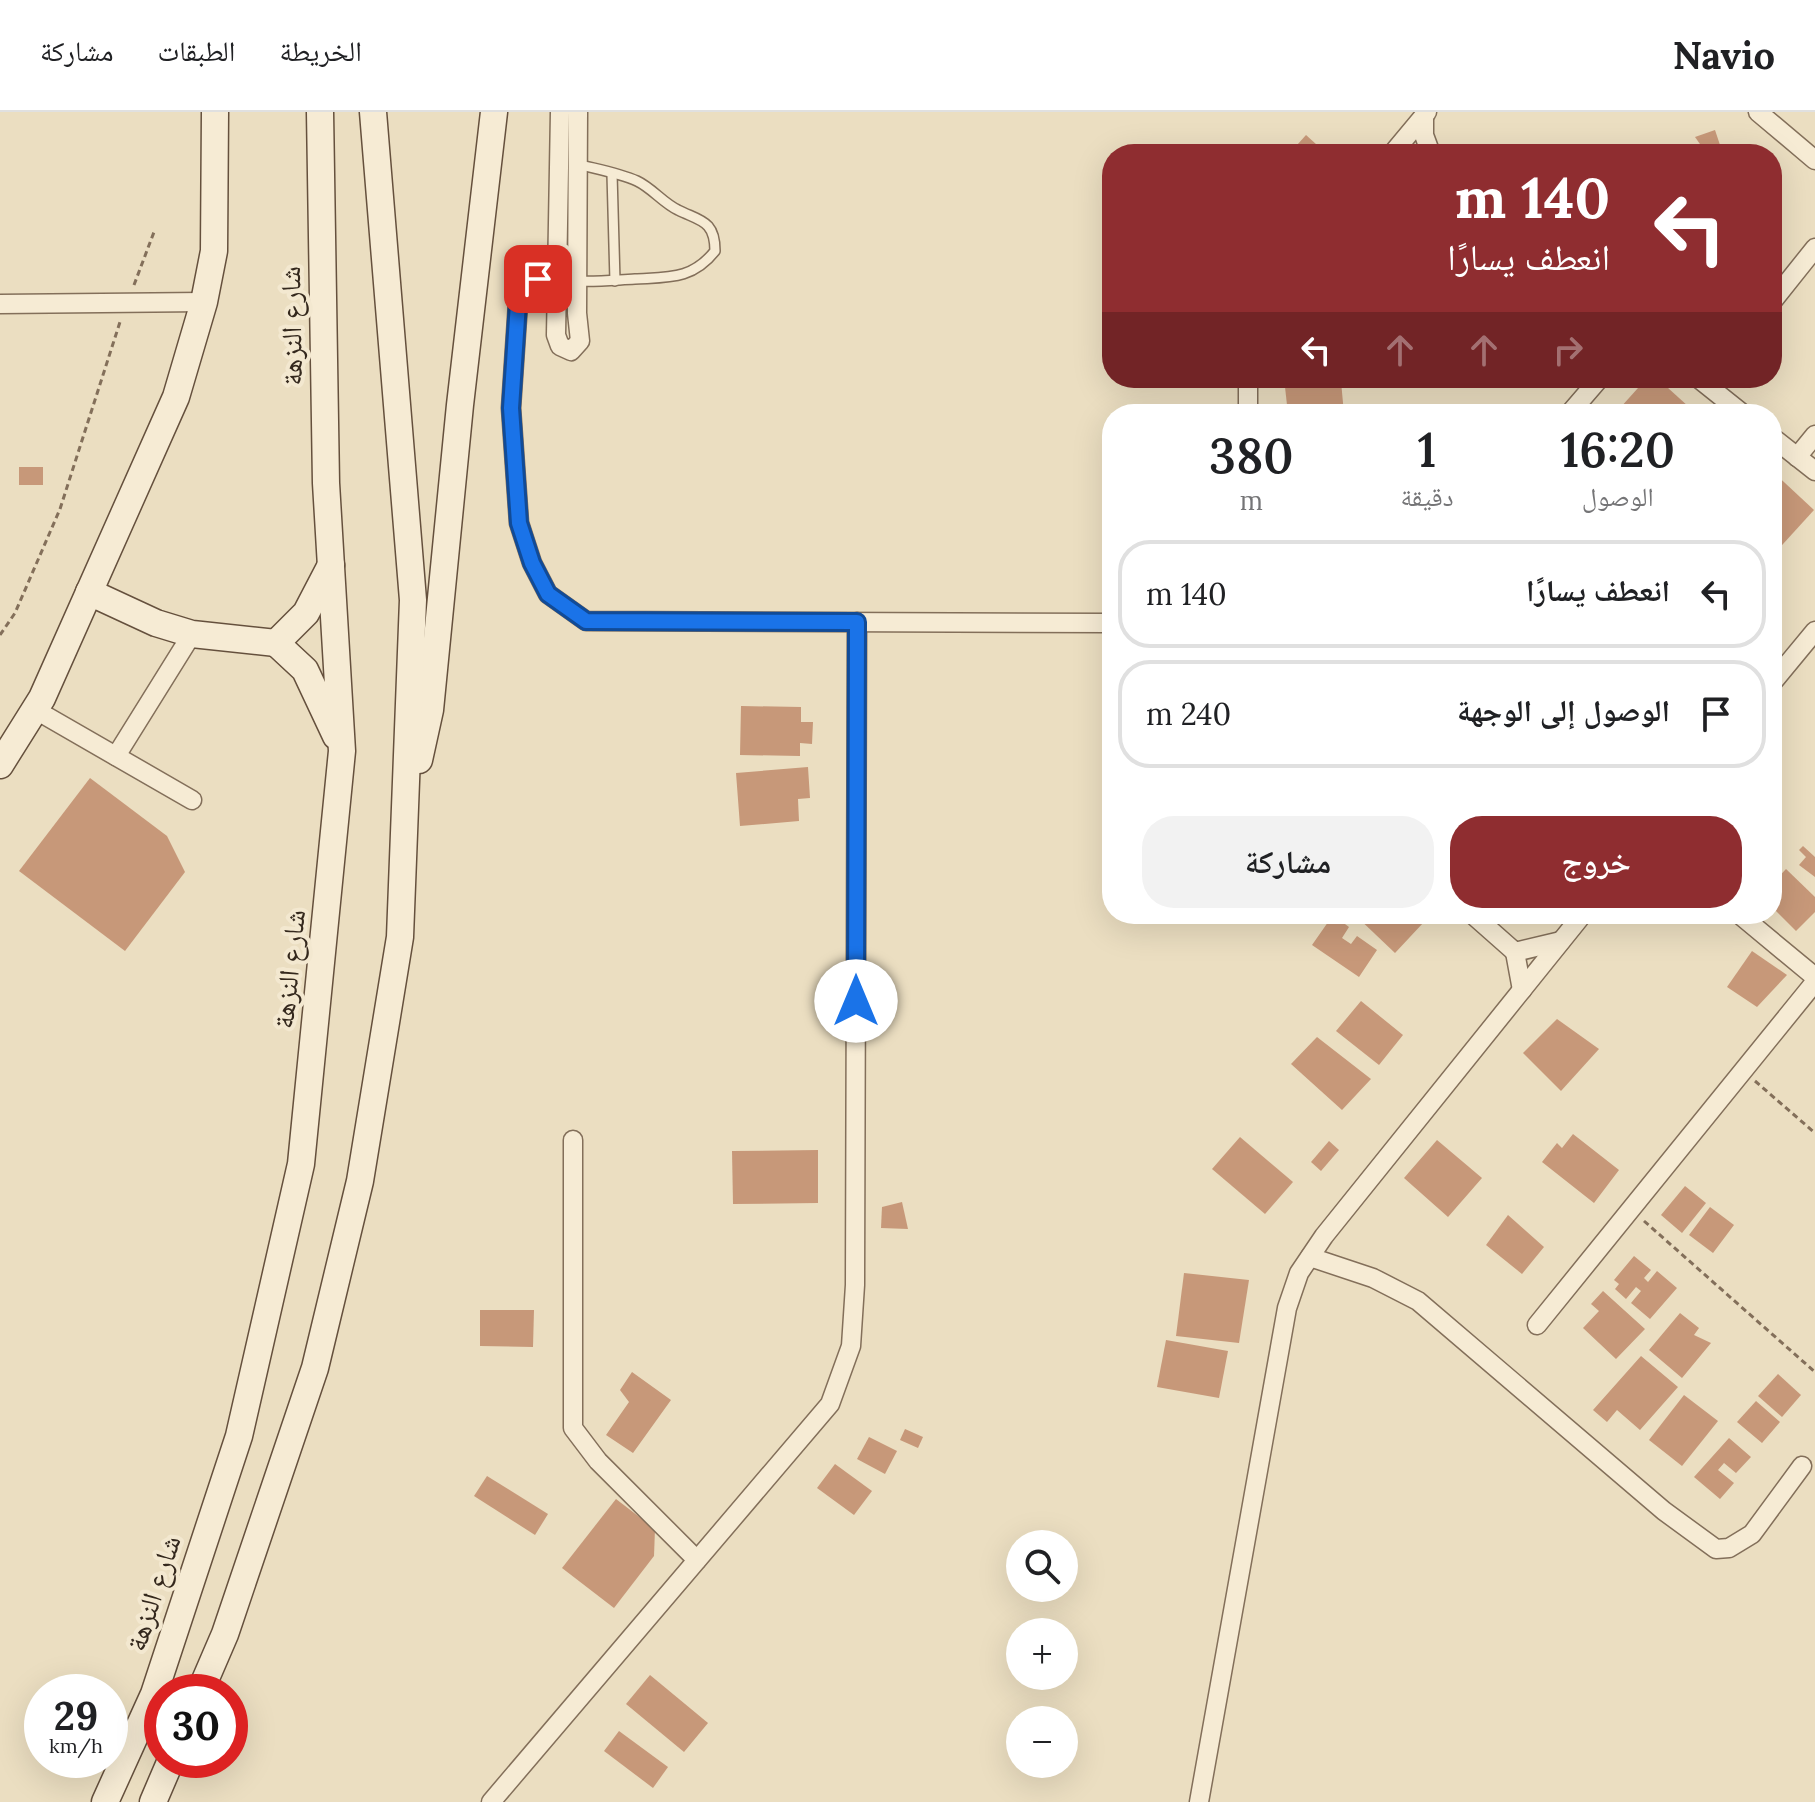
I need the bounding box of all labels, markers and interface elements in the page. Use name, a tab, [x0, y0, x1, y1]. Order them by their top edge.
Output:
text: Navio	[1673, 31, 1775, 79]
text: مشاركة	[40, 33, 114, 69]
text: الطبقات	[158, 33, 235, 69]
text: الخريطة	[279, 33, 362, 69]
text: 140 m	[1455, 162, 1610, 233]
icon: left	[1638, 176, 1742, 280]
text: انعطف يسارًا	[1447, 234, 1610, 280]
pin	[504, 245, 572, 313]
icon: arrive	[516, 257, 560, 301]
street label: شارع النزهة	[272, 266, 310, 386]
icon: left	[1294, 328, 1338, 372]
icon: ahead	[1378, 328, 1422, 372]
icon: ahead	[1462, 328, 1506, 372]
icon: right	[1546, 328, 1590, 372]
text: 1	[1418, 419, 1436, 480]
text: 16:20	[1561, 419, 1675, 480]
text: 380	[1209, 425, 1294, 486]
text: دقيقة	[1401, 480, 1453, 513]
text: الوصول	[1582, 480, 1654, 513]
text: m	[1240, 484, 1263, 517]
text: انعطف يسارًا	[1526, 571, 1670, 609]
icon: left	[1694, 572, 1738, 616]
text: 140 m	[1146, 575, 1227, 613]
text: الوصول إلى الوجهة	[1457, 691, 1670, 729]
icon: arrive	[1694, 692, 1738, 736]
text: 240 m	[1146, 695, 1231, 733]
button: مشاركة	[1142, 816, 1434, 908]
button: خروج	[1450, 816, 1742, 908]
street label: شارع النزهة	[265, 908, 313, 1030]
position arrow	[814, 959, 898, 1043]
map controls	[1006, 1530, 1078, 1778]
button: search	[1006, 1530, 1078, 1602]
street label: شارع النزهة	[117, 1531, 189, 1655]
button: +	[1006, 1618, 1078, 1690]
speed limit sign: 30	[144, 1674, 248, 1778]
text: 29	[54, 1690, 98, 1741]
button: −	[1006, 1706, 1078, 1778]
text: km/h	[49, 1733, 103, 1758]

